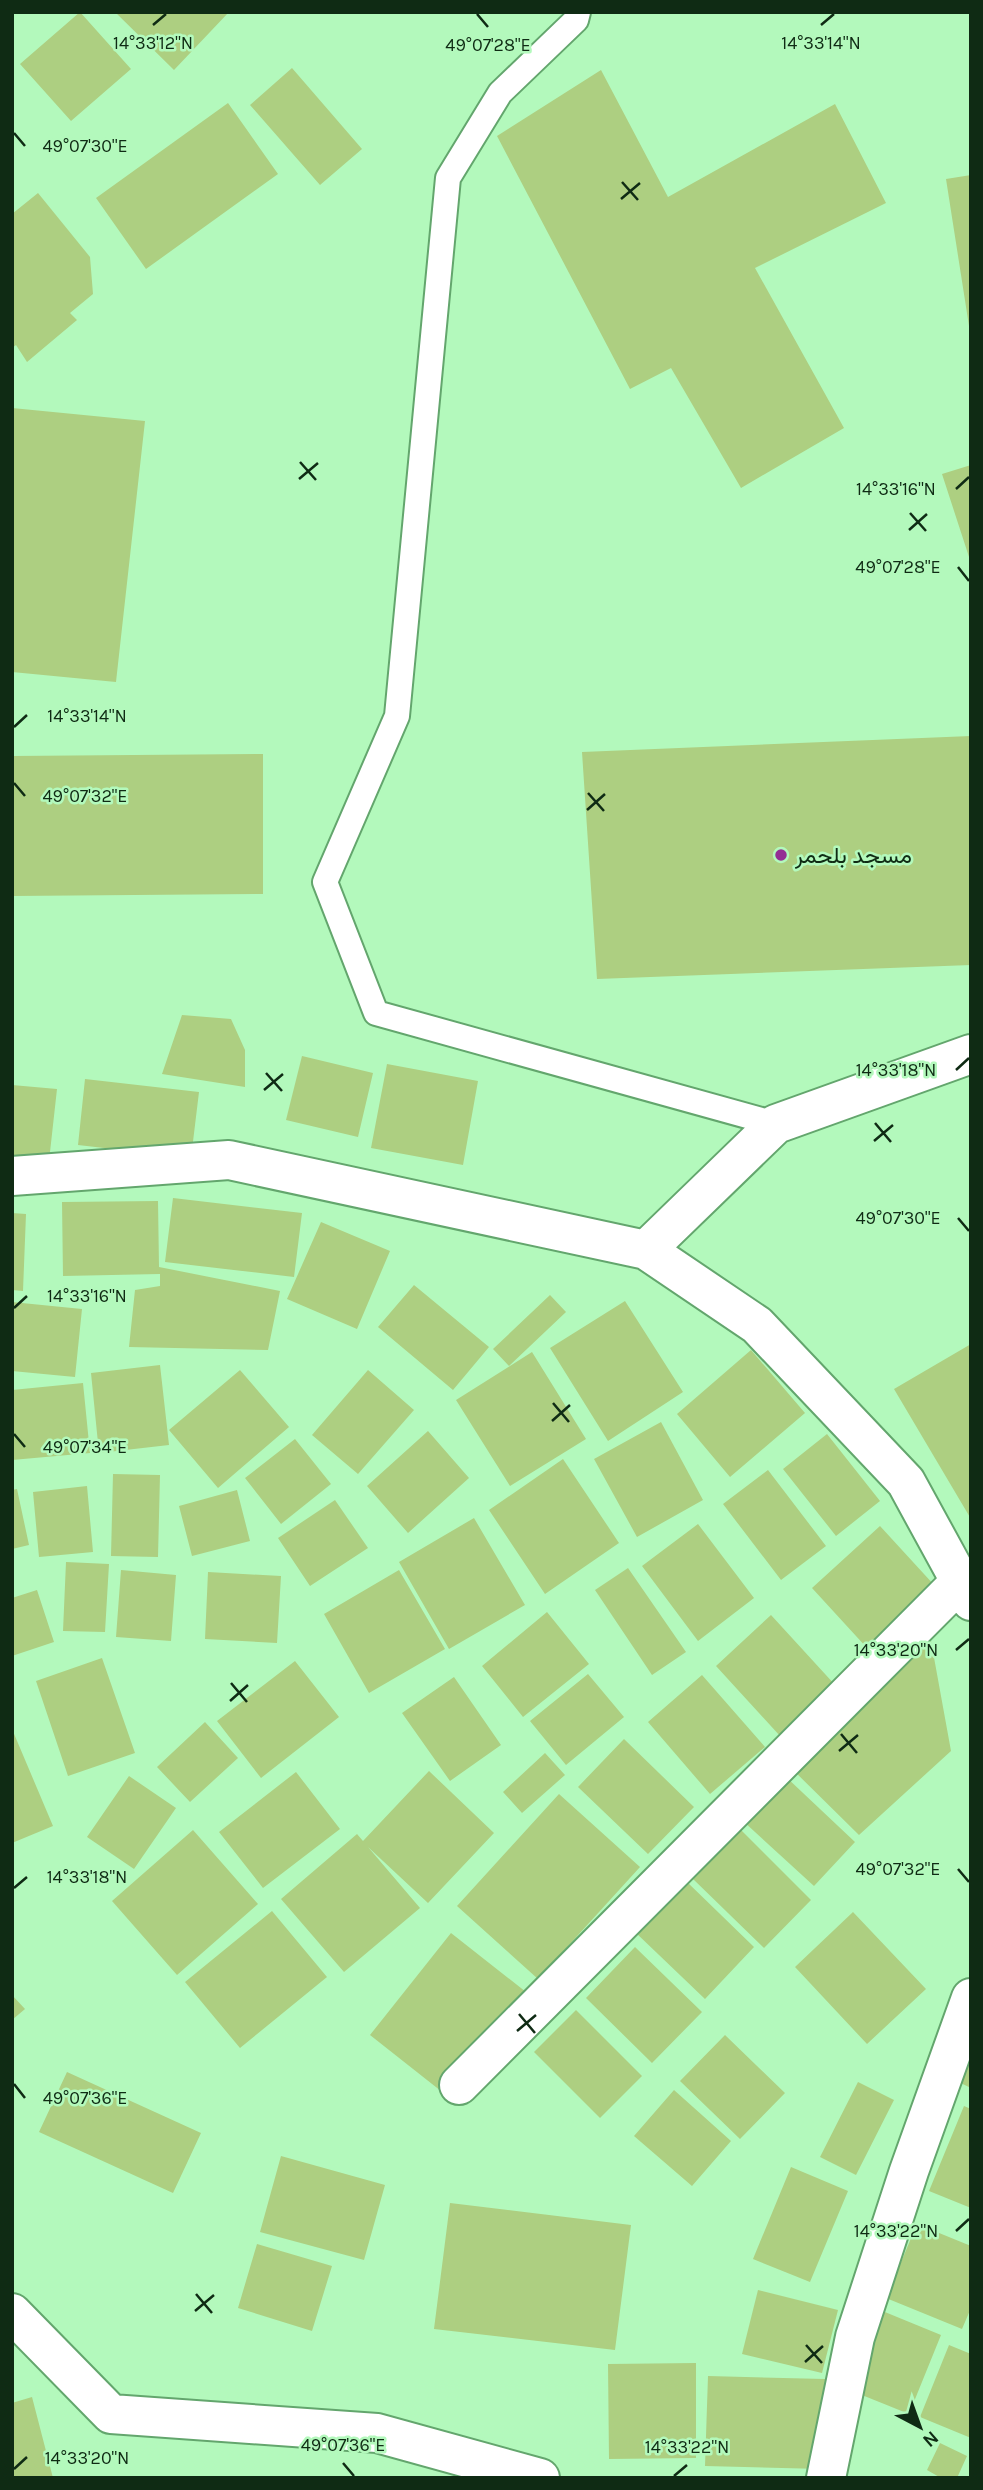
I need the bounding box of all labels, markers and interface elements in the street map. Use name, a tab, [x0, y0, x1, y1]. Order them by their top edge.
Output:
text: 14°33'12"N	[113, 32, 193, 54]
text: 14°33'14"N	[781, 32, 861, 54]
text: 49°07'28"E	[445, 34, 531, 56]
text: 49°07'30"E	[42, 135, 128, 157]
text: 14°33'16"N	[856, 478, 936, 500]
text: 49°07'28"E	[855, 556, 941, 578]
text: 14°33'14"N	[47, 705, 127, 727]
text: 49°07'32"E	[43, 785, 127, 807]
place label: مسجد بلحمر	[794, 842, 912, 870]
marker: مسجد بلحمر	[773, 847, 789, 863]
text: 14°33'18"N	[856, 1059, 936, 1081]
text: 49°07'30"E	[855, 1207, 941, 1229]
text: 14°33'16"N	[47, 1285, 127, 1307]
text: 49°07'34"E	[43, 1436, 127, 1458]
text: 14°33'20"N	[854, 1639, 938, 1661]
text: 49°07'32"E	[856, 1858, 940, 1880]
text: 14°33'18"N	[47, 1866, 127, 1888]
text: 49°07'36"E	[43, 2087, 127, 2109]
text: 14°33'22"N	[854, 2220, 938, 2242]
north arrow	[885, 2392, 955, 2462]
text: N	[918, 2426, 943, 2452]
text: 49°07'36"E	[301, 2434, 385, 2456]
text: 14°33'22"N	[645, 2436, 729, 2458]
text: 14°33'20"N	[45, 2447, 129, 2469]

